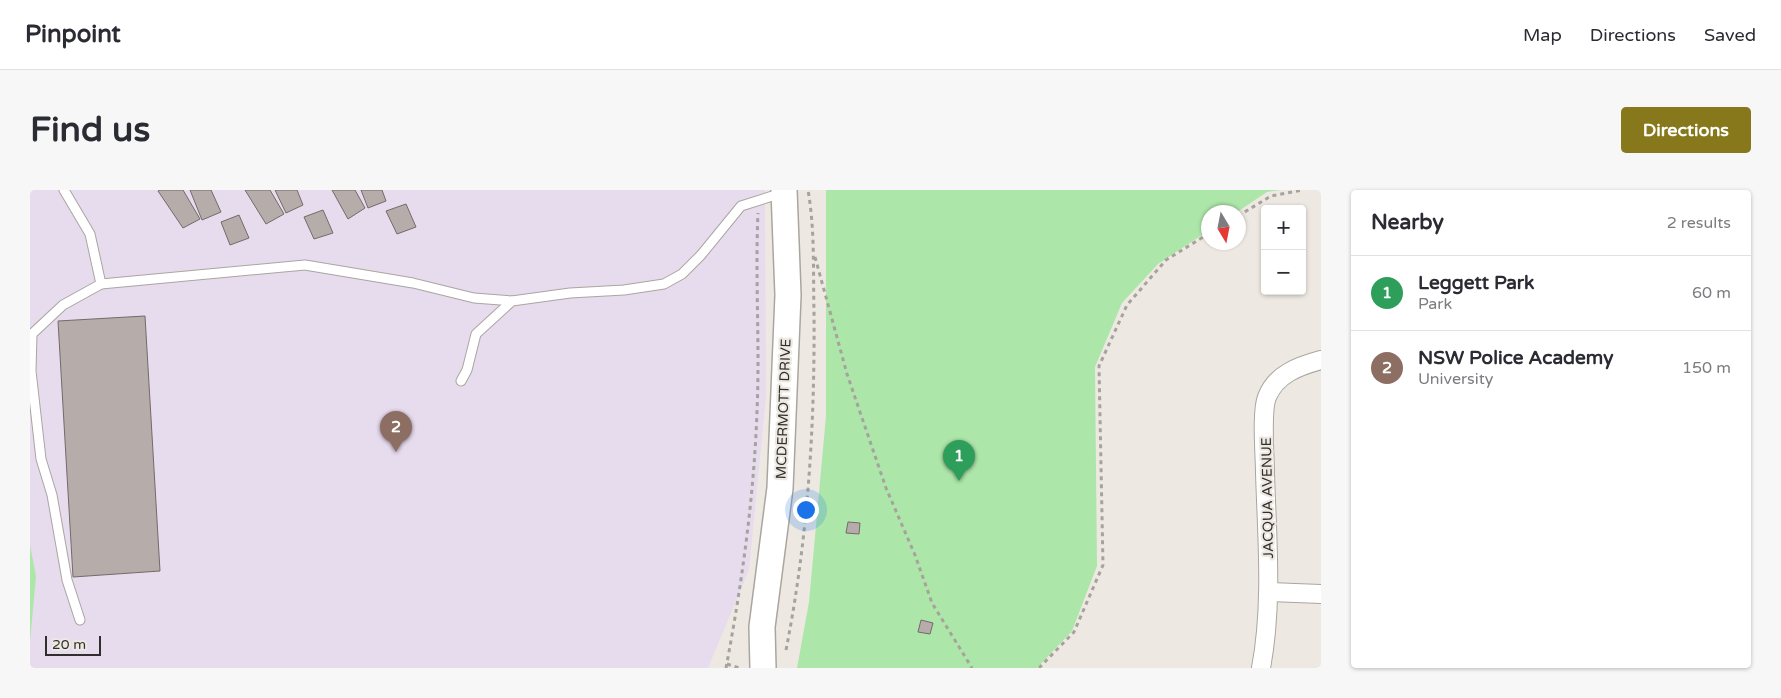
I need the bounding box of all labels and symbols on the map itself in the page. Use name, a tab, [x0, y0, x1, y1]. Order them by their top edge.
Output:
north arrow	[1201, 205, 1246, 250]
street label: MCDERMOTT DRIVE	[773, 338, 794, 480]
pin: 2	[380, 411, 412, 452]
street label: JACQUA AVENUE	[1258, 437, 1277, 559]
pin: 1	[943, 440, 975, 481]
your location	[793, 497, 819, 523]
scale bar	[45, 633, 101, 656]

